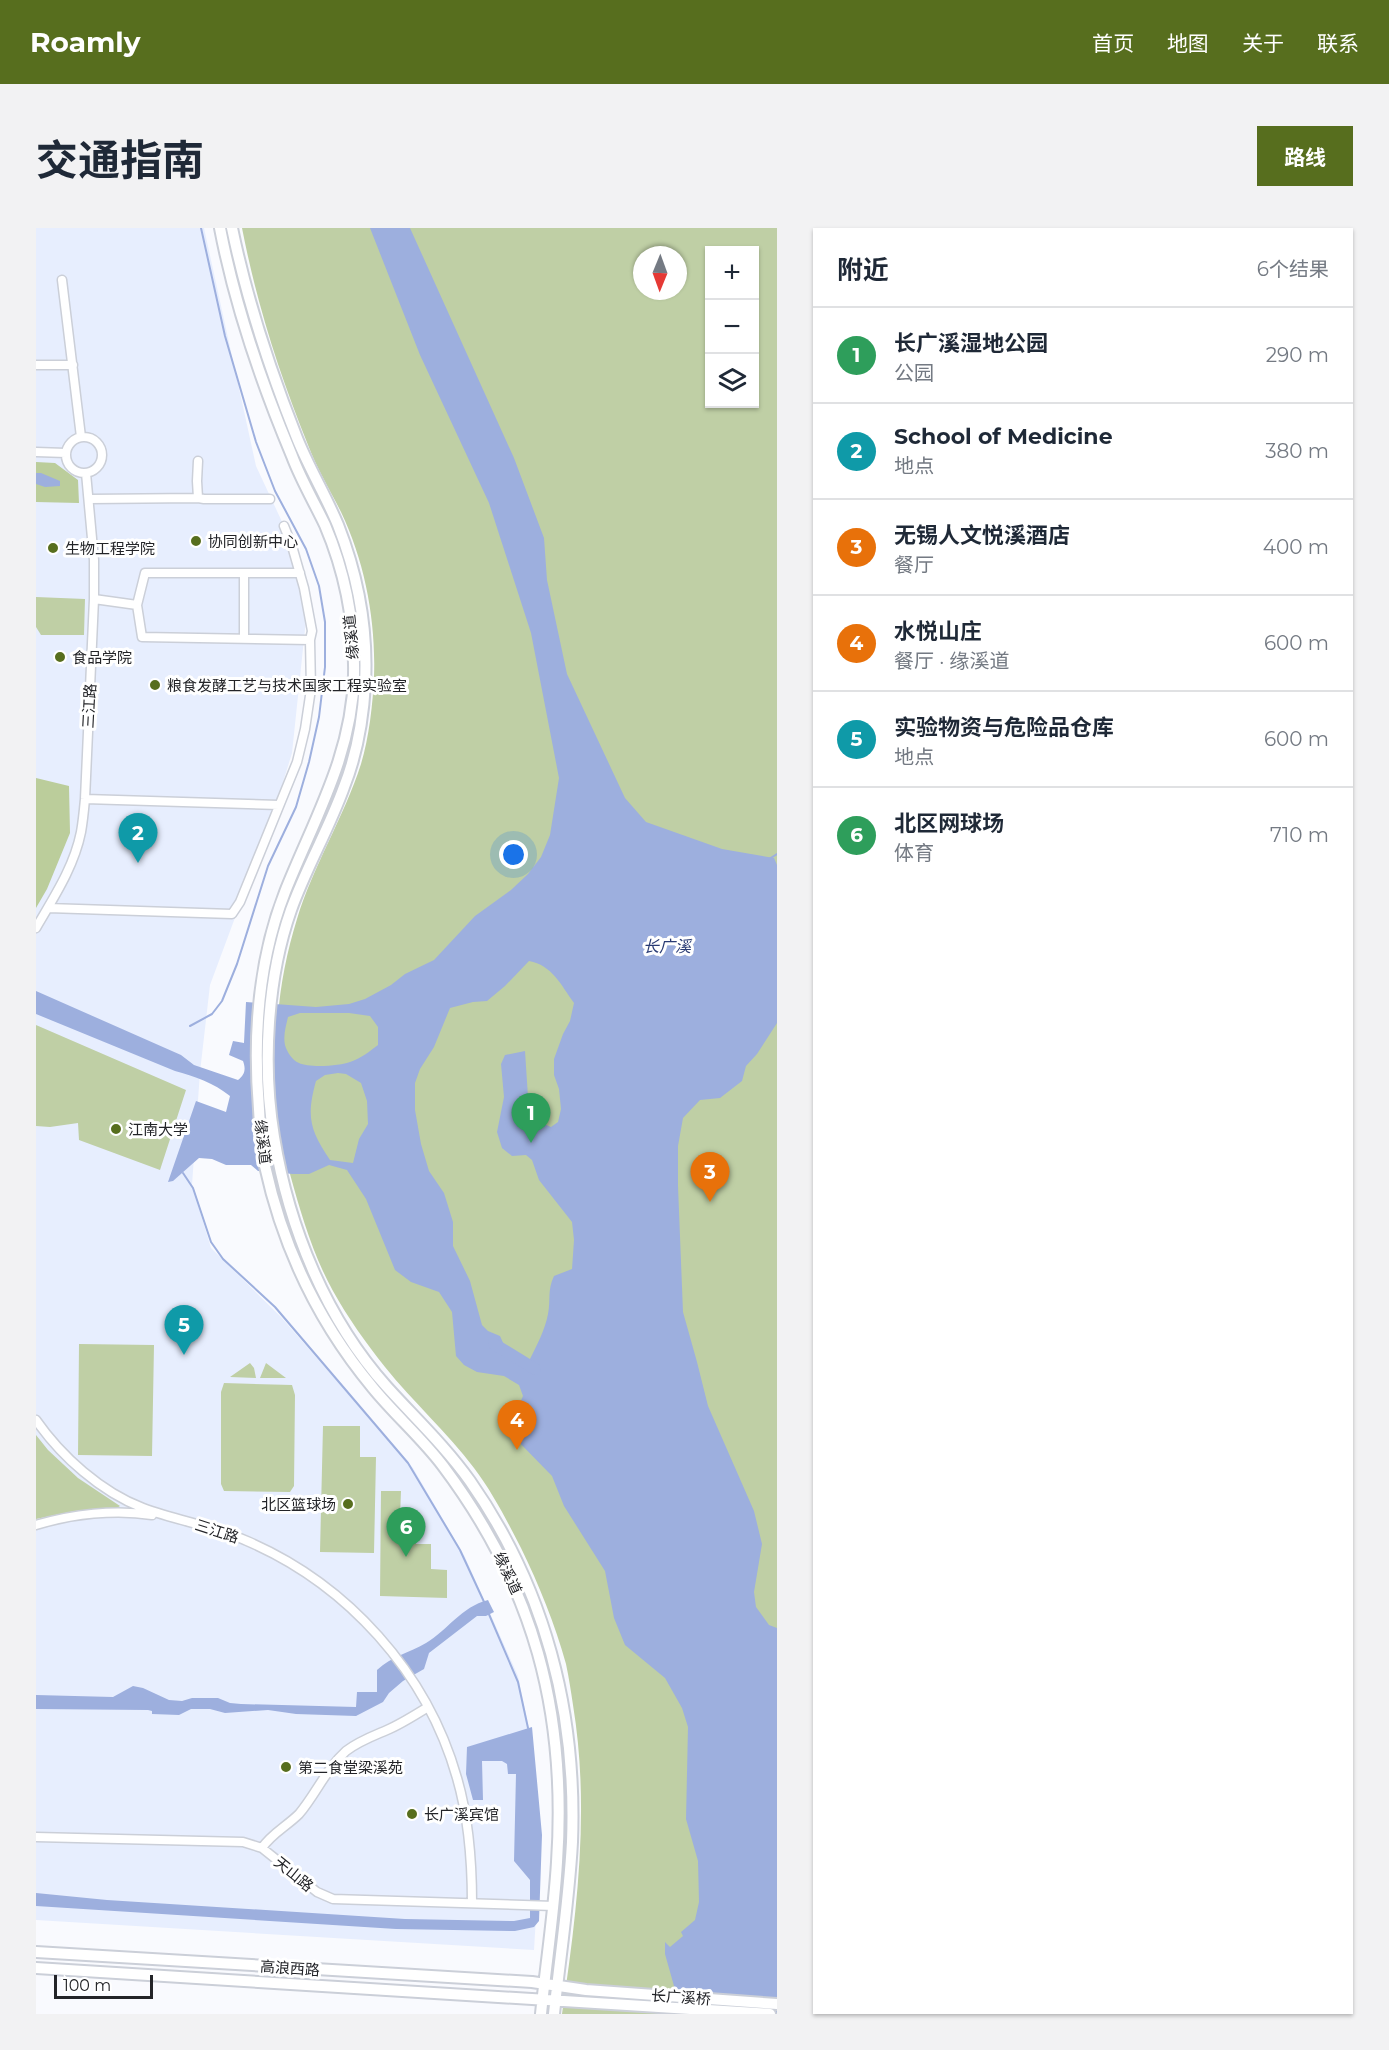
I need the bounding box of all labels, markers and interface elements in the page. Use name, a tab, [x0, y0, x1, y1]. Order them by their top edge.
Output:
text: Roamly	[30, 25, 140, 59]
text: 首页	[1092, 31, 1134, 56]
text: 地图	[1167, 31, 1209, 56]
text: 关于	[1242, 31, 1284, 56]
text: 联系	[1317, 31, 1359, 56]
button: 路线	[1257, 126, 1353, 186]
text: 交通指南	[36, 134, 204, 186]
north arrow	[633, 246, 687, 300]
map controls	[705, 246, 759, 408]
button: +	[705, 246, 759, 300]
text: 附近	[837, 254, 889, 286]
text: 6个结果	[1257, 257, 1329, 281]
button: −	[705, 300, 759, 354]
text: 长广溪湿地公园	[894, 330, 1048, 357]
text: 1	[853, 343, 860, 367]
text: 290 m	[1266, 343, 1329, 367]
button: layers	[705, 354, 759, 408]
text: 公园	[894, 361, 934, 385]
text: School of Medicine	[894, 423, 1113, 450]
text: 2	[851, 439, 862, 463]
text: 380 m	[1265, 439, 1329, 463]
text: 地点	[894, 454, 934, 478]
text: 无锡人文悦溪酒店	[894, 522, 1070, 549]
place label: 协同创新中心	[208, 532, 298, 551]
marker: 协同创新中心	[189, 534, 203, 548]
text: 3	[851, 535, 862, 559]
text: 400 m	[1263, 535, 1329, 559]
place label: 生物工程学院	[65, 539, 155, 558]
marker: 生物工程学院	[46, 541, 60, 555]
text: 餐厅	[894, 553, 934, 577]
street label: 缘溪道	[340, 614, 362, 660]
text: 水悦山庄	[894, 618, 982, 645]
text: 4	[850, 631, 863, 655]
text: 600 m	[1264, 631, 1329, 655]
place label: 食品学院	[72, 648, 132, 667]
text: 餐厅 · 缘溪道	[894, 649, 1010, 673]
marker: 食品学院	[53, 650, 67, 664]
place label: 粮食发酵工艺与技术国家工程实验室	[167, 676, 407, 695]
marker: 粮食发酵工艺与技术国家工程实验室	[148, 678, 162, 692]
street label: 三江路	[78, 683, 100, 729]
text: 实验物资与危险品仓库	[894, 714, 1114, 741]
text: 5	[851, 727, 862, 751]
text: 600 m	[1264, 727, 1329, 751]
text: 地点	[894, 745, 934, 769]
text: 北区网球场	[894, 810, 1004, 837]
pin: 2	[118, 814, 158, 863]
text: 6	[850, 823, 863, 847]
text: 710 m	[1270, 823, 1329, 847]
your location	[499, 840, 528, 869]
text: 体育	[894, 841, 934, 865]
water label: 长广溪	[643, 937, 693, 956]
pin: 1	[512, 1094, 550, 1143]
street label: 缘溪道	[251, 1119, 275, 1165]
place label: 江南大学	[128, 1120, 188, 1139]
marker: 江南大学	[109, 1122, 123, 1136]
pin: 3	[690, 1152, 730, 1202]
pin: 5	[164, 1306, 204, 1355]
pin: 4	[498, 1400, 536, 1450]
place label: 北区篮球场	[261, 1495, 336, 1514]
marker: 北区篮球场	[341, 1497, 355, 1511]
pin: 6	[386, 1508, 425, 1557]
street label: 三江路	[193, 1515, 241, 1547]
street label: 缘溪道	[490, 1549, 526, 1597]
place label: 第二食堂梁溪苑	[298, 1758, 403, 1777]
marker: 第二食堂梁溪苑	[279, 1760, 293, 1774]
place label: 长广溪宾馆	[424, 1805, 499, 1824]
marker: 长广溪宾馆	[405, 1807, 419, 1821]
street label: 天山路	[271, 1852, 317, 1896]
street label: 高浪西路	[259, 1956, 321, 1980]
scale bar	[54, 1972, 153, 2000]
text: 100 m	[63, 1976, 111, 1995]
street label: 长广溪桥	[650, 1985, 712, 2009]

